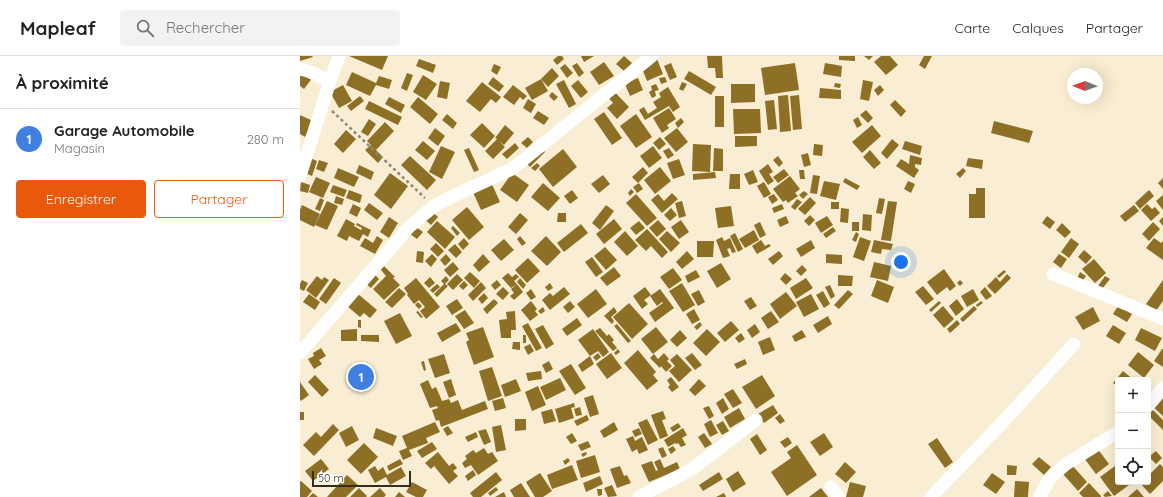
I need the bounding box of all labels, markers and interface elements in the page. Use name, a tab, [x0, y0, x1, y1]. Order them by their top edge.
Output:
search box	[120, 10, 400, 46]
text: Mapleaf	[20, 16, 96, 40]
icon: search	[134, 17, 156, 39]
text: Rechercher	[166, 18, 245, 37]
text: Carte	[955, 19, 990, 37]
text: Calques	[1012, 19, 1064, 37]
text: Partager	[1086, 19, 1143, 37]
north arrow	[1067, 68, 1103, 104]
text: À proximité	[16, 72, 109, 93]
text: Garage Automobile	[54, 121, 195, 140]
text: 1	[26, 131, 32, 147]
text: 280 m	[247, 131, 284, 147]
text: Magasin	[54, 140, 105, 156]
button: Enregistrer	[16, 180, 146, 218]
button: Partager	[154, 180, 284, 218]
your location	[891, 252, 911, 272]
pin: 1	[348, 362, 374, 392]
map controls	[1115, 377, 1151, 485]
button: +	[1115, 377, 1151, 413]
button: −	[1115, 413, 1151, 449]
button: locate	[1115, 449, 1151, 485]
scale bar	[312, 469, 411, 488]
text: 50 m	[318, 471, 344, 485]

